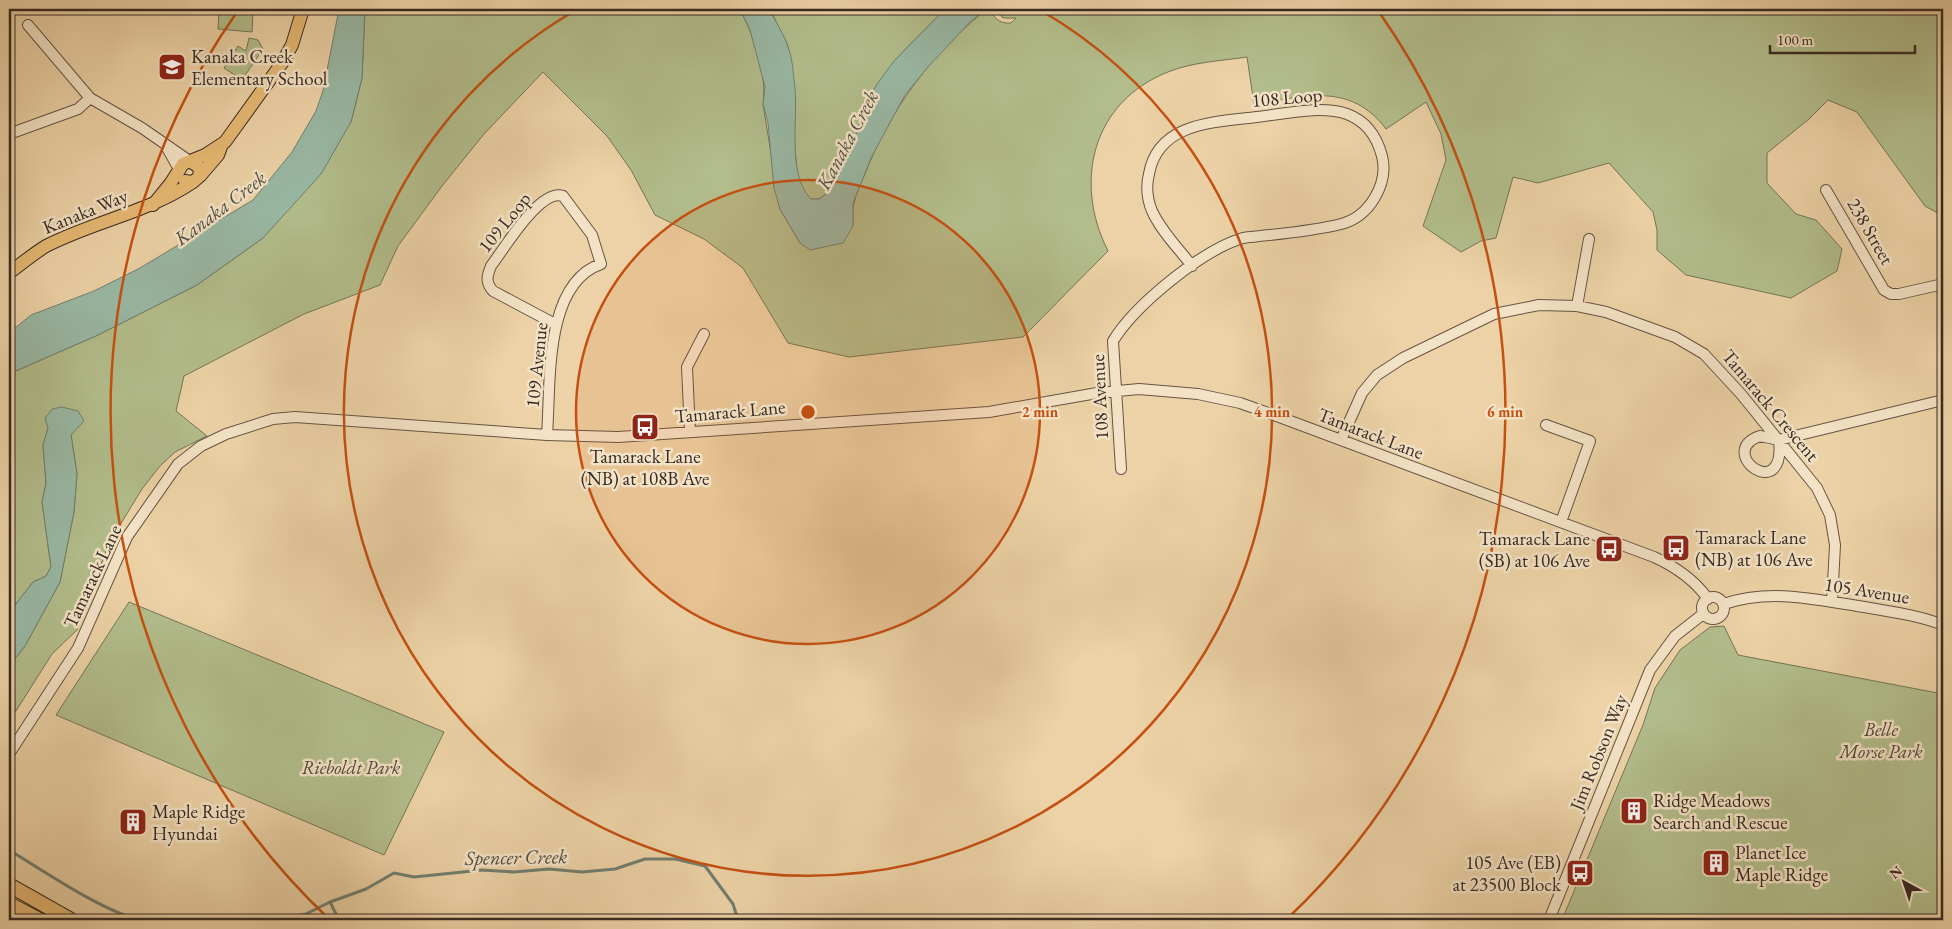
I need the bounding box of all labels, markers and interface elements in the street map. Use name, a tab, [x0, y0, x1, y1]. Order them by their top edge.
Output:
scale bar	[1770, 22, 1914, 54]
text: 100 m	[1777, 30, 1814, 49]
place label: Kanaka Creek Elementary School	[191, 44, 328, 91]
school or university icon: Kanaka Creek Elementary School	[157, 52, 187, 82]
street label: 108 Loop	[1251, 82, 1324, 113]
water label: Kanaka Creek	[810, 86, 884, 195]
water label: Kanaka Creek	[168, 165, 271, 252]
street label: Kanaka Way	[39, 183, 132, 240]
street label: 109 Loop	[472, 187, 537, 258]
street label: 238 Street	[1842, 193, 1900, 269]
street label: 109 Avenue	[520, 321, 553, 409]
street label: Tamarack Crescent	[1716, 344, 1825, 467]
street label: 108 Avenue	[1085, 354, 1114, 440]
street label: Tamarack Lane	[674, 394, 787, 429]
text: 2 min	[1022, 402, 1059, 421]
text: 4 min	[1254, 402, 1291, 421]
street label: Tamarack Lane	[1314, 402, 1427, 465]
text: 6 min	[1487, 402, 1524, 421]
centre of rings	[799, 403, 817, 421]
bus stop icon: Tamarack Lane (NB) at 108B Ave	[630, 412, 660, 442]
place label: Tamarack Lane (NB) at 108B Ave	[581, 444, 709, 491]
street label: Tamarack Lane	[58, 521, 127, 632]
place label: Tamarack Lane (NB) at 106 Ave	[1695, 525, 1813, 572]
place label: Tamarack Lane (SB) at 106 Ave	[1479, 526, 1590, 573]
bus stop icon: Tamarack Lane (NB) at 106 Ave	[1661, 533, 1691, 563]
bus stop icon: Tamarack Lane (SB) at 106 Ave	[1594, 534, 1624, 564]
street label: 105 Avenue	[1823, 571, 1911, 610]
street label: Jim Robson Way	[1563, 690, 1633, 816]
park label: Belle Morse Park	[1838, 717, 1923, 764]
park label: Rieboldt Park	[302, 755, 401, 780]
place label: Ridge Meadows Search and Rescue	[1653, 788, 1788, 835]
building icon: Ridge Meadows Search and Rescue	[1619, 796, 1649, 826]
place label: Maple Ridge Hyundai	[152, 799, 245, 846]
building icon: Maple Ridge Hyundai	[118, 807, 148, 837]
place label: Planet Ice Maple Ridge	[1735, 840, 1828, 887]
water label: Spencer Creek	[464, 843, 567, 871]
building icon: Planet Ice Maple Ridge	[1701, 848, 1731, 878]
place label: 105 Ave (EB) at 23500 Block	[1452, 850, 1562, 897]
north arrow	[1880, 856, 1930, 906]
bus stop icon: 105 Ave (EB) at 23500 Block	[1565, 858, 1595, 888]
text: N	[1886, 861, 1906, 883]

